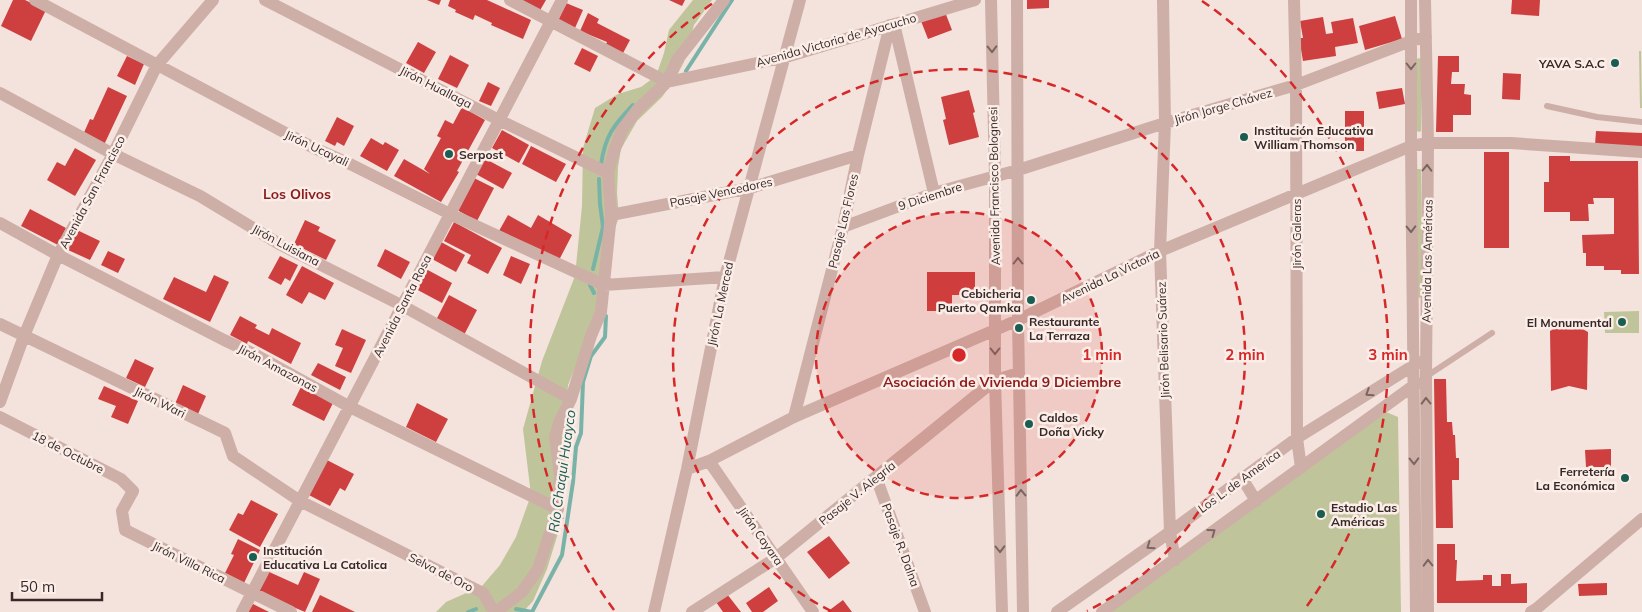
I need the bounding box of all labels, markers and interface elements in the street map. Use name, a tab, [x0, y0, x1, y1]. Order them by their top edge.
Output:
street label: Avenida Victoria de Ayacucho	[754, 10, 918, 70]
one-way arrow	[987, 45, 997, 53]
place label: YAVA S.A.C	[1538, 56, 1605, 71]
marker: YAVA S.A.C	[1609, 57, 1621, 69]
street label: Jirón Huallaga	[398, 62, 474, 112]
one-way arrow	[1406, 62, 1416, 70]
street label: Jirón Jorge Chávez	[1172, 85, 1274, 127]
street label: Avenida Francisco Bolognesi	[985, 106, 1003, 266]
place label: Institución Educativa William Thomson	[1254, 123, 1373, 152]
street label: Jirón Ucayali	[283, 127, 352, 169]
marker: Institución Educativa William Thomson	[1238, 131, 1250, 143]
street label: Avenida San Francisco	[56, 133, 128, 251]
place label: Serpost	[459, 147, 504, 162]
marker: Serpost	[443, 148, 455, 160]
one-way arrow	[1422, 164, 1433, 172]
street label: Pasaje Las Flores	[825, 172, 861, 270]
street label: Pasaje Vencedores	[668, 174, 774, 210]
street label: 9 Diciembre	[896, 179, 964, 213]
district label: Los Olivos	[263, 185, 331, 203]
street label: Jirón Galeras	[1289, 199, 1304, 269]
street label: Avenida Las Américas	[1418, 199, 1436, 323]
street label: Jirón Luisiana	[250, 221, 322, 269]
one-way arrow	[1406, 225, 1417, 233]
street label: Avenida La Victoria	[1058, 246, 1162, 306]
street label: Avenida Santa Rosa	[370, 252, 434, 360]
one-way arrow	[1013, 257, 1023, 264]
street label: Jirón La Merced	[704, 261, 736, 347]
street label: Jirón Belisario Suárez	[1153, 281, 1173, 399]
place label: Cebicheria Puerto Qamka	[938, 286, 1021, 315]
marker: Cebicheria Puerto Qamka	[1025, 294, 1037, 306]
place label: Restaurante La Terraza	[1029, 314, 1100, 343]
place label: El Monumental	[1527, 315, 1612, 330]
marker: El Monumental	[1616, 316, 1628, 328]
marker: Restaurante La Terraza	[1013, 322, 1025, 334]
street label: Jirón Amazonas	[236, 341, 320, 395]
text: 1 min	[1082, 345, 1122, 364]
text: 2 min	[1225, 345, 1265, 364]
text: 3 min	[1368, 345, 1408, 364]
centre of rings	[950, 346, 968, 364]
one-way arrow	[990, 348, 1000, 355]
district label: Asociación de Vivienda 9 Diciembre	[883, 373, 1121, 391]
street label: Jirón Wari	[132, 383, 188, 421]
one-way arrow	[1365, 386, 1374, 396]
one-way arrow	[1421, 397, 1431, 404]
water label: Río Chaqui Huayco	[544, 409, 580, 533]
place label: Caldos Doña Vicky	[1039, 410, 1104, 439]
marker: Caldos Doña Vicky	[1023, 418, 1035, 430]
street label: 18 de Octubre	[30, 427, 106, 477]
street label: Los L. de America	[1195, 446, 1283, 516]
street label: Pasaje V. Alegría	[816, 458, 898, 528]
one-way arrow	[1409, 458, 1419, 465]
place label: Ferretería La Económica	[1536, 464, 1615, 493]
marker: Ferretería La Económica	[1619, 472, 1631, 484]
one-way arrow	[1016, 489, 1026, 497]
place label: Estadio Las Américas	[1331, 500, 1397, 529]
street label: Pasaje R. Dalna	[879, 501, 923, 589]
street label: Jirón Cayara	[735, 504, 787, 568]
marker: Estadio Las Américas	[1315, 508, 1327, 520]
one-way arrow	[1207, 529, 1216, 539]
street label: Jirón Villa Rica	[150, 538, 228, 586]
one-way arrow	[1146, 540, 1156, 549]
place label: Institución Educativa La Catolica	[263, 543, 387, 572]
one-way arrow	[995, 545, 1005, 553]
street label: Selva de Oro	[406, 549, 476, 595]
marker: Institución Educativa La Catolica	[247, 551, 259, 563]
one-way arrow	[1423, 559, 1433, 567]
scale bar	[12, 570, 102, 602]
text: 50 m	[20, 577, 55, 596]

